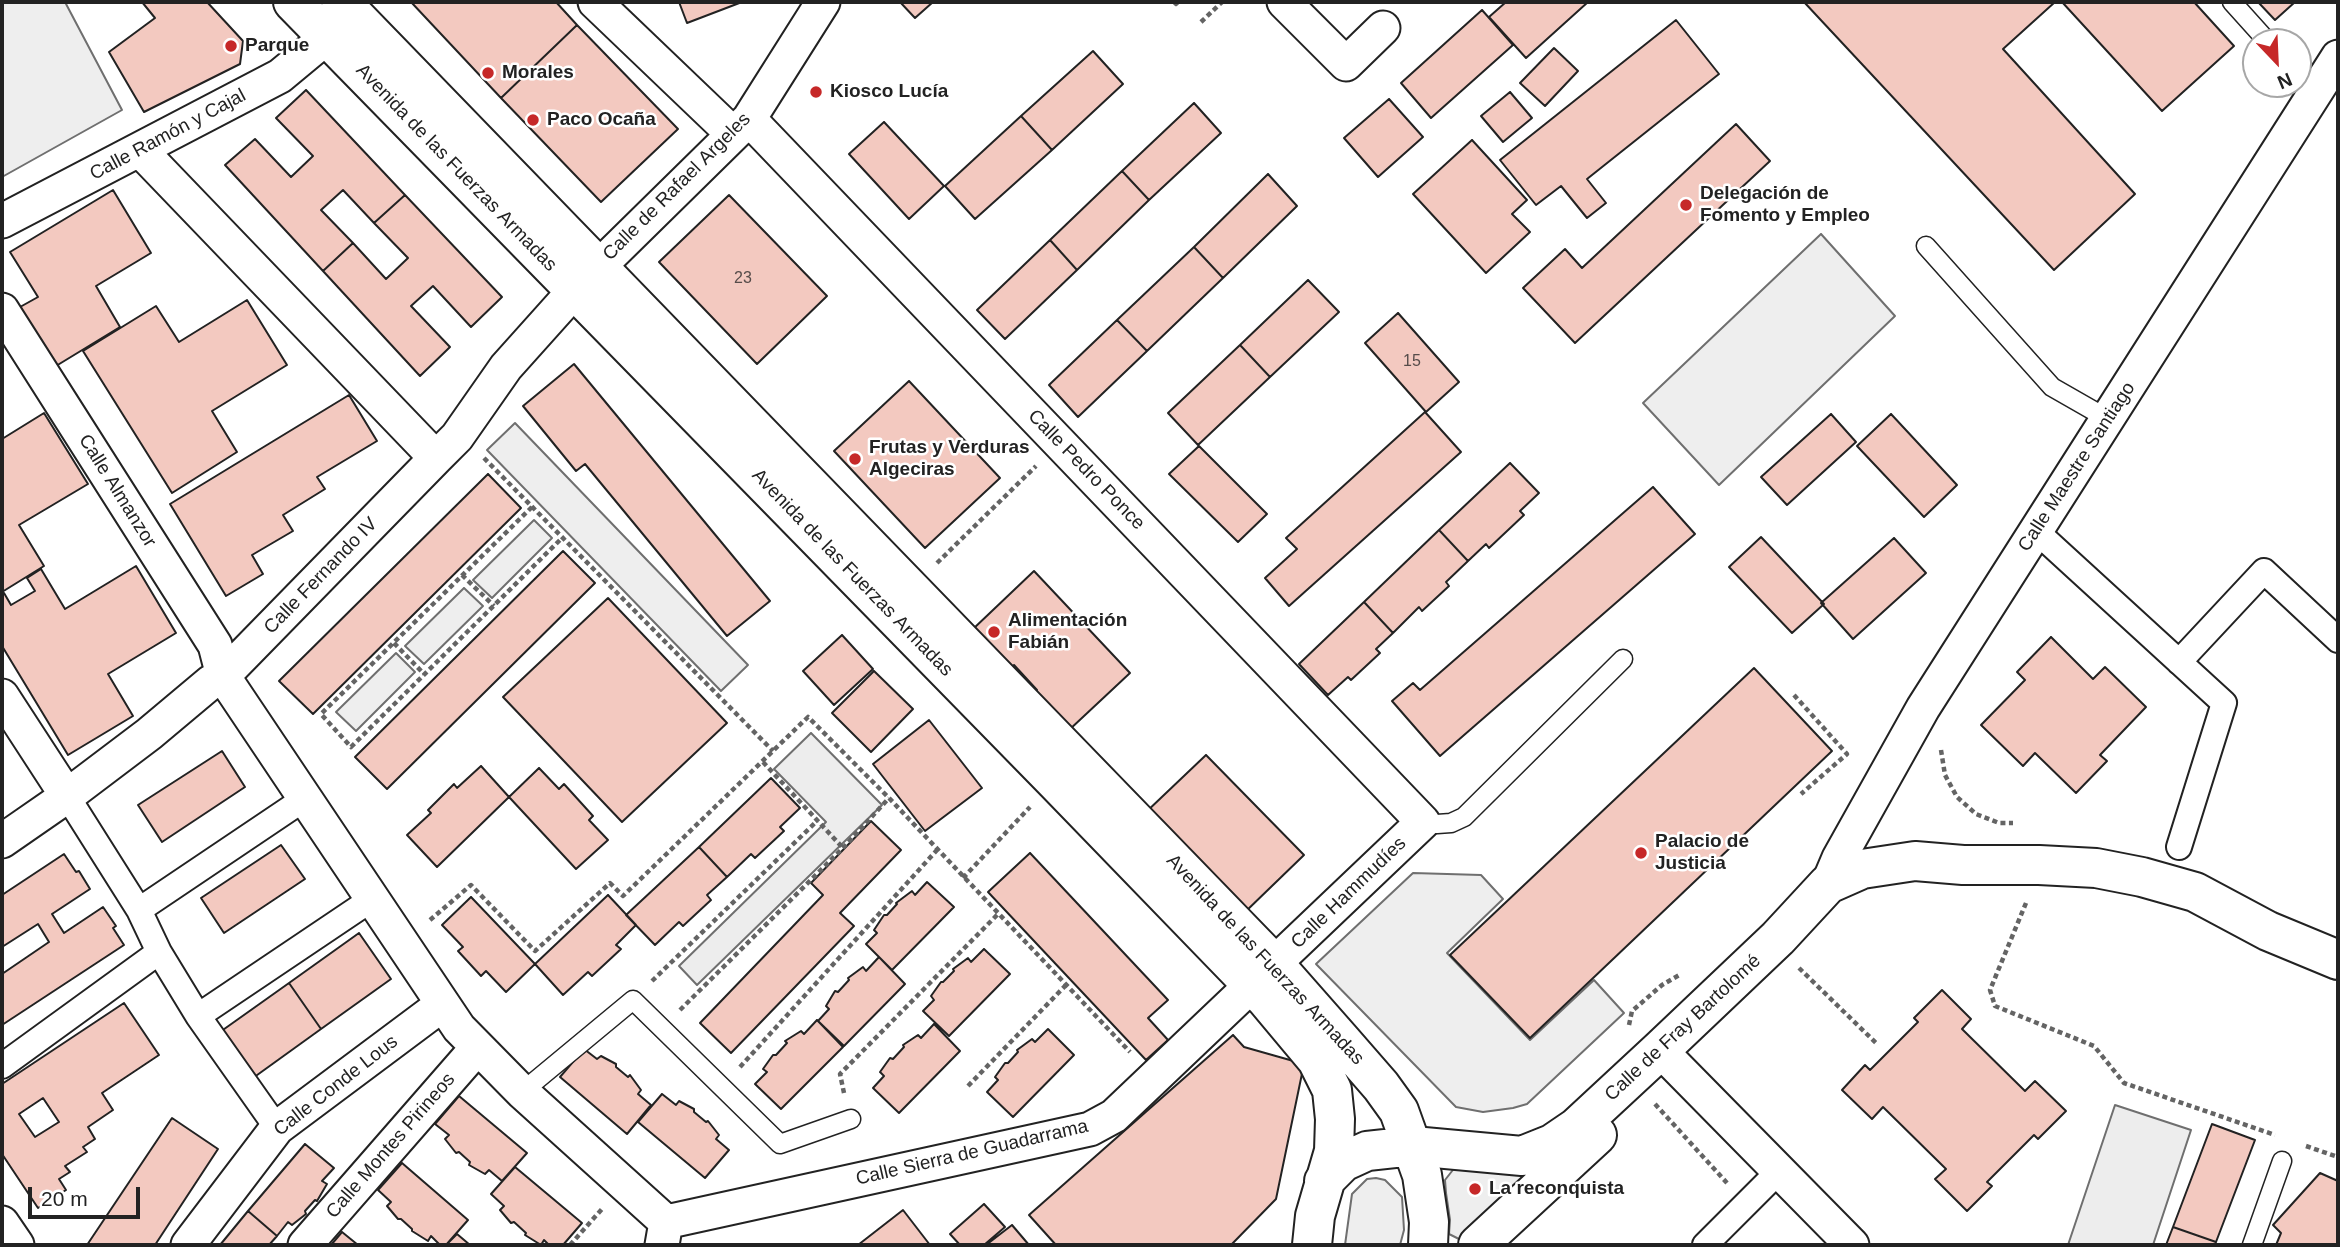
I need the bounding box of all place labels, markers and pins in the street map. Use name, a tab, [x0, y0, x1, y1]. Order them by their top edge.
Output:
place label: Parque	[245, 35, 309, 57]
marker: Parque	[223, 38, 239, 54]
place label: Morales	[502, 62, 574, 84]
marker: Morales	[480, 65, 496, 81]
place label: Kiosco Lucía	[830, 81, 948, 103]
marker: Kiosco Lucía	[808, 84, 824, 100]
place label: Paco Ocaña	[547, 109, 656, 131]
marker: Paco Ocaña	[525, 112, 541, 128]
place label: Delegación de Fomento y Empleo	[1700, 183, 1870, 227]
marker: Delegación de Fomento y Empleo	[1678, 197, 1694, 213]
place label: Frutas y Verduras Algeciras	[869, 437, 1030, 481]
marker: Frutas y Verduras Algeciras	[847, 451, 863, 467]
place label: Alimentación Fabián	[1008, 610, 1127, 654]
marker: Alimentación Fabián	[986, 624, 1002, 640]
place label: Palacio de Justicia	[1655, 831, 1749, 875]
marker: Palacio de Justicia	[1633, 845, 1649, 861]
place label: La reconquista	[1489, 1178, 1624, 1200]
marker: La reconquista	[1467, 1181, 1483, 1197]

